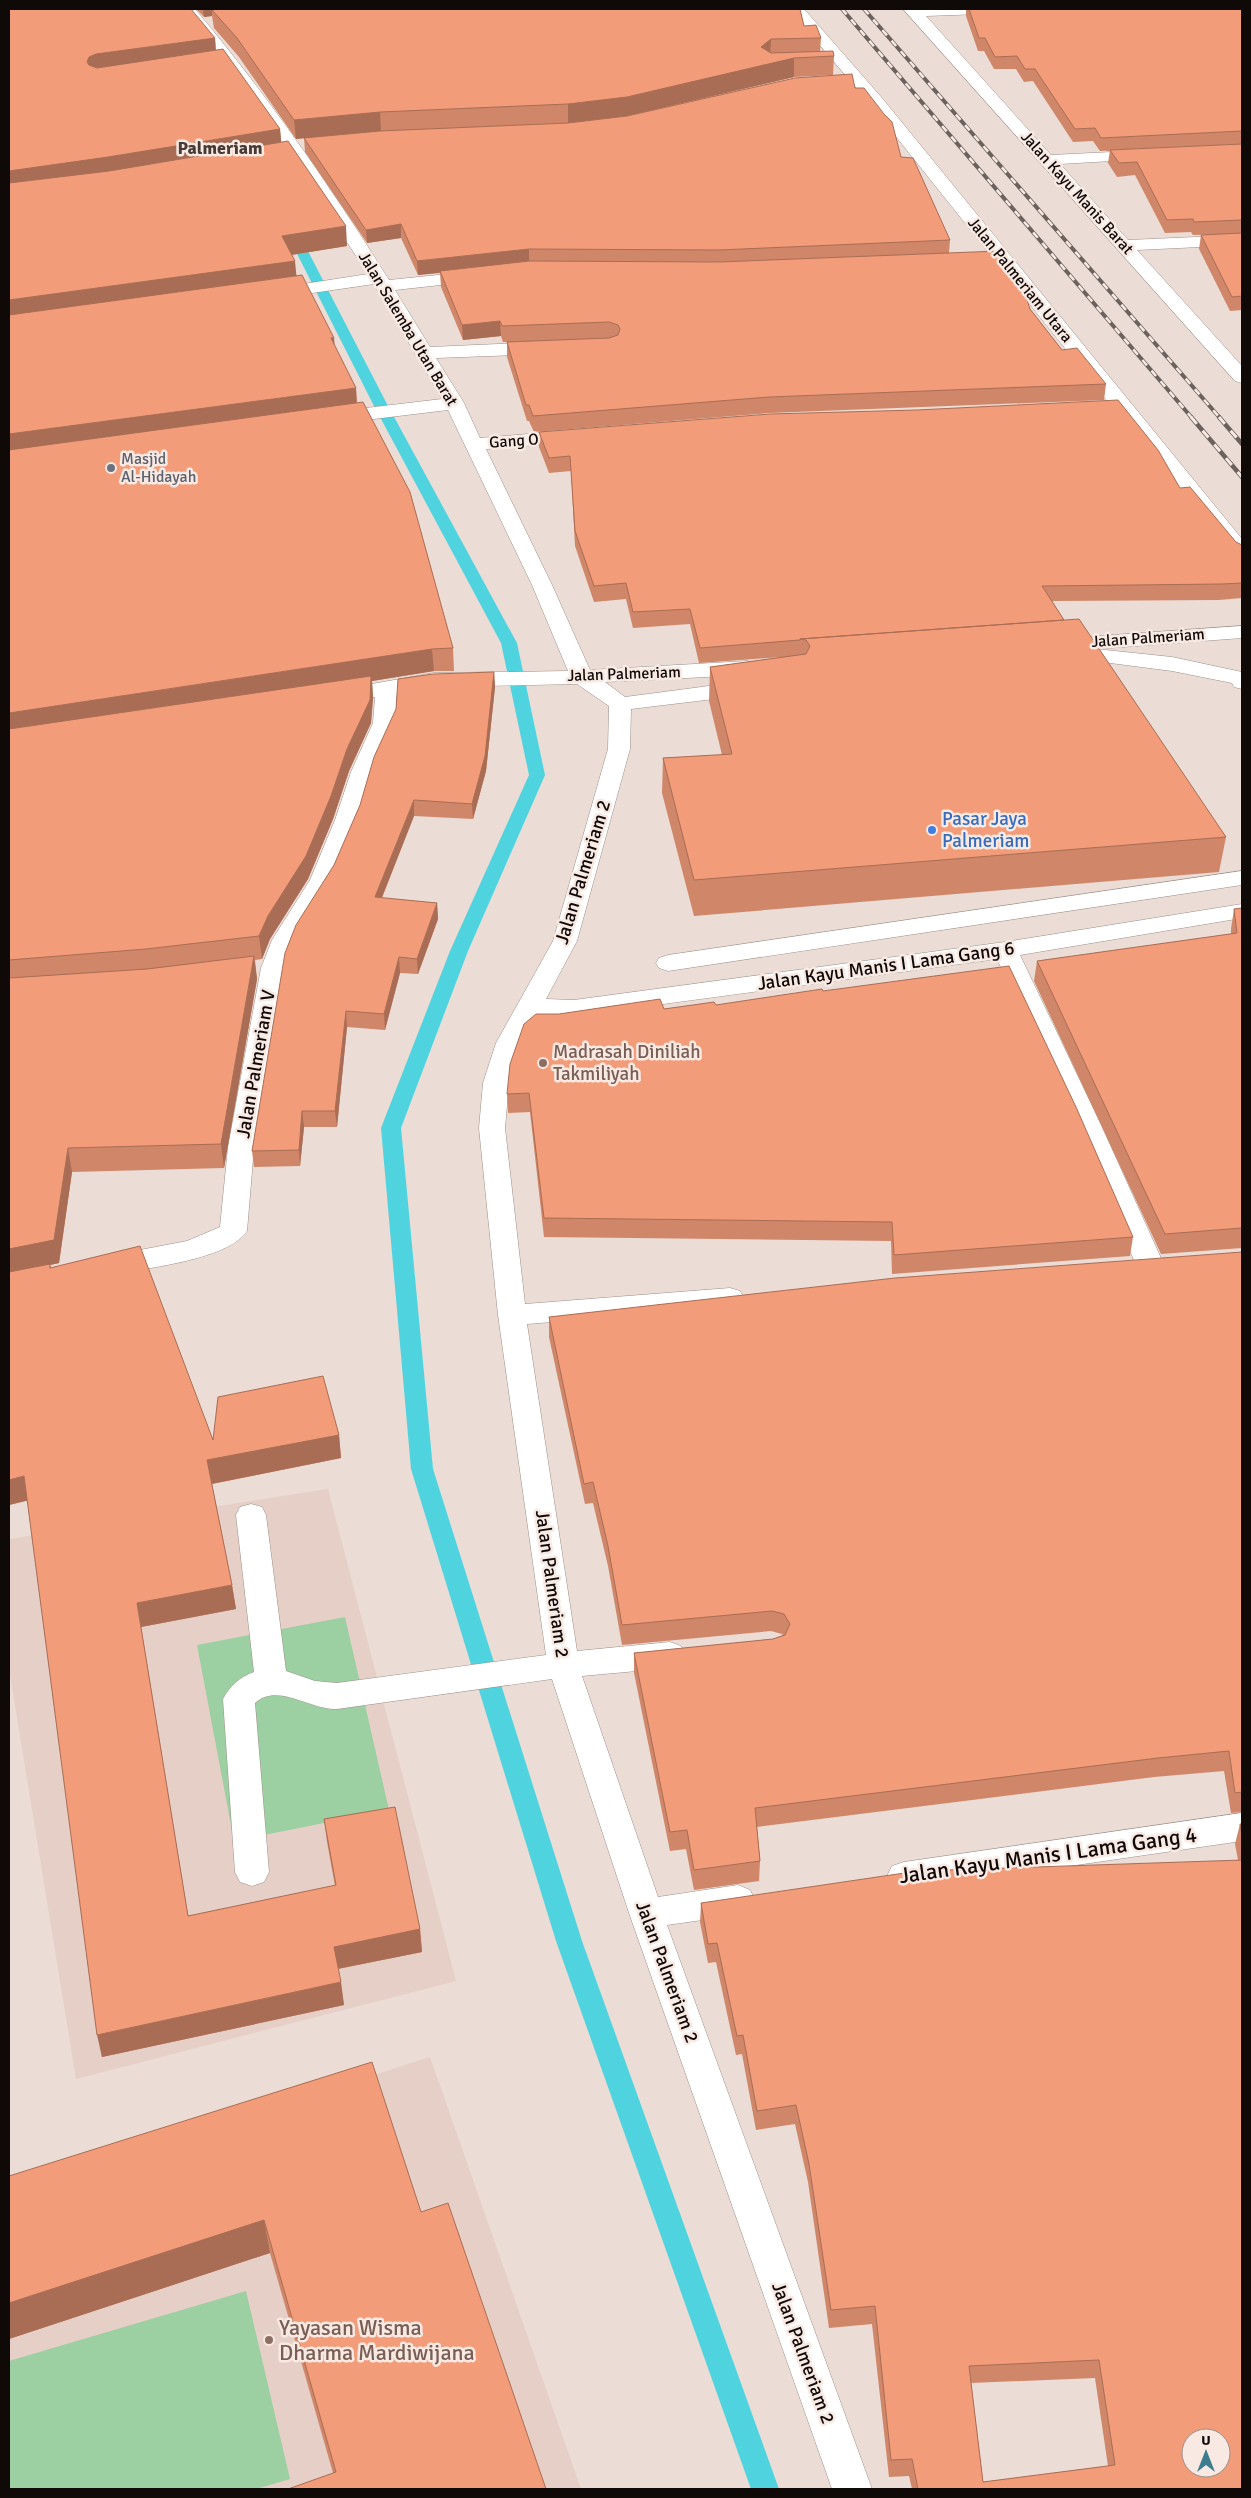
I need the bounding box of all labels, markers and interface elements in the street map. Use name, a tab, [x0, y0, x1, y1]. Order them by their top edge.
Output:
street label: Jalan Kayu Manis Barat	[1016, 127, 1138, 259]
district label: Palmeriam	[177, 137, 263, 159]
street label: Jalan Palmeriam Utara	[963, 213, 1077, 347]
street label: Jalan Salemba Utan Barat	[354, 248, 462, 410]
street label: Gang O	[489, 429, 539, 453]
place label: Masjid Al-Hidayah	[121, 449, 196, 487]
marker: Masjid Al-Hidayah	[105, 462, 117, 474]
street label: Jalan Palmeriam	[1091, 624, 1205, 652]
street label: Jalan Palmeriam	[567, 662, 681, 686]
street label: Jalan Palmeriam 2	[550, 797, 616, 947]
place label: Pasar Jaya Palmeriam	[942, 807, 1029, 853]
marker: Pasar Jaya Palmeriam	[926, 824, 938, 836]
street label: Jalan Kayu Manis I Lama Gang 6	[756, 936, 1016, 996]
street label: Jalan Palmeriam V	[231, 988, 281, 1140]
place label: Madrasah Diniliah Takmiliyah	[553, 1040, 701, 1086]
marker: Madrasah Diniliah Takmiliyah	[537, 1057, 549, 1069]
street label: Jalan Palmeriam 2	[530, 1508, 574, 1660]
street label: Jalan Kayu Manis I Lama Gang 4	[897, 1821, 1199, 1889]
street label: Jalan Palmeriam 2	[630, 1898, 704, 2046]
street label: Jalan Palmeriam 2	[766, 2279, 840, 2427]
place label: Yayasan Wisma Dharma Mardiwijana	[279, 2314, 475, 2366]
marker: Yayasan Wisma Dharma Mardiwijana	[263, 2334, 275, 2346]
north arrow	[1181, 2428, 1231, 2478]
text: U	[1201, 2432, 1211, 2449]

